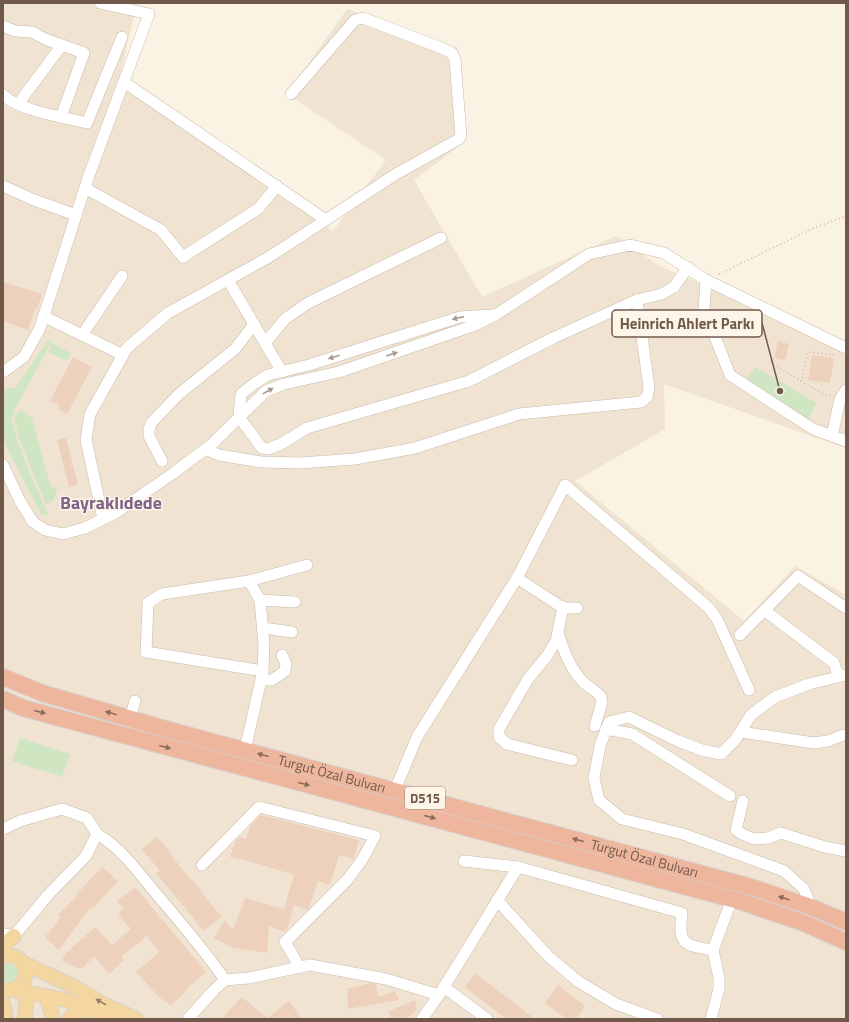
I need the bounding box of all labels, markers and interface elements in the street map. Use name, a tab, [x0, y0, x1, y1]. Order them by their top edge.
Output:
callout: Heinrich Ahlert Parkı	[612, 310, 762, 337]
text: Heinrich Ahlert Parkı	[620, 312, 754, 335]
one-way arrow	[452, 315, 464, 321]
one-way arrow	[386, 350, 398, 356]
one-way arrow	[328, 354, 340, 360]
one-way arrow	[262, 388, 274, 395]
district label: Bayraklıdede	[60, 489, 162, 516]
one-way arrow	[33, 710, 46, 716]
one-way arrow	[104, 710, 116, 716]
one-way arrow	[159, 744, 171, 750]
street label: Turgut Özal Bulvarı	[276, 749, 388, 798]
one-way arrow	[257, 752, 269, 758]
one-way arrow	[298, 781, 310, 787]
road number: D515	[405, 787, 445, 809]
one-way arrow	[423, 815, 436, 821]
street label: Turgut Özal Bulvarı	[588, 833, 701, 882]
one-way arrow	[571, 836, 584, 842]
one-way arrow	[777, 894, 789, 900]
one-way arrow	[95, 999, 107, 1005]

